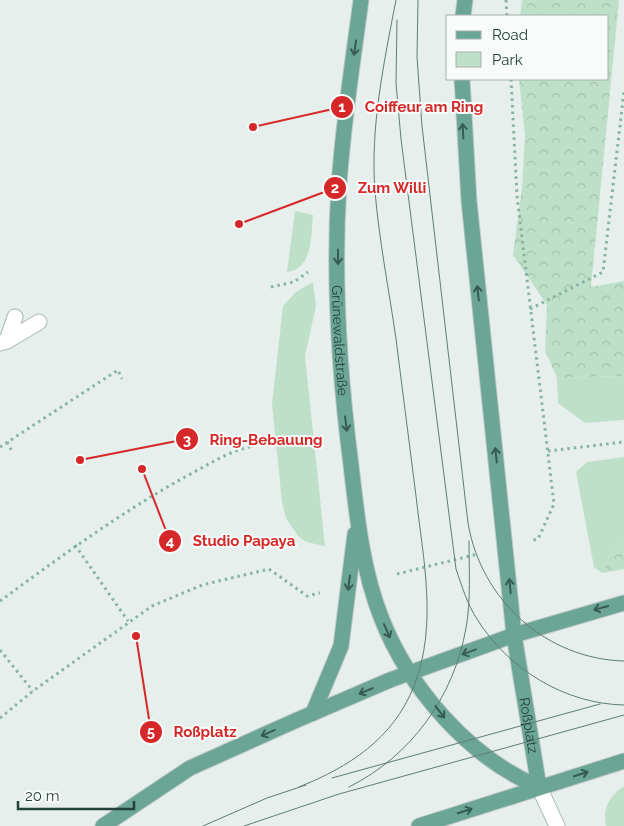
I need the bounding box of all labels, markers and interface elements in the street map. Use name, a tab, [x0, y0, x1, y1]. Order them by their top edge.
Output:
legend	[446, 15, 609, 80]
text: Road	[492, 26, 528, 44]
one-way arrow	[350, 40, 360, 56]
text: Park	[492, 51, 523, 69]
callout: Coiffeur am Ring	[330, 92, 494, 122]
text: 1	[338, 98, 346, 116]
text: Coiffeur am Ring	[365, 98, 483, 116]
one-way arrow	[459, 123, 468, 139]
callout: Zum Willi	[323, 173, 437, 203]
text: 2	[331, 179, 339, 197]
text: Zum Willi	[358, 179, 426, 197]
one-way arrow	[333, 249, 343, 265]
street label: Grünewaldstraße	[329, 285, 351, 397]
one-way arrow	[474, 285, 483, 301]
one-way arrow	[341, 416, 351, 432]
callout: Ring-Bebauung	[174, 424, 332, 454]
text: 3	[183, 431, 191, 449]
text: Ring-Bebauung	[210, 431, 322, 449]
one-way arrow	[491, 447, 501, 463]
callout: Studio Papaya	[158, 526, 305, 556]
text: 4	[166, 532, 175, 550]
text: Studio Papaya	[193, 532, 296, 550]
one-way arrow	[344, 574, 354, 590]
one-way arrow	[505, 578, 515, 594]
one-way arrow	[594, 604, 610, 614]
one-way arrow	[383, 623, 392, 638]
one-way arrow	[461, 648, 477, 657]
one-way arrow	[358, 687, 373, 696]
street label: Roßplatz	[516, 696, 541, 755]
one-way arrow	[434, 705, 445, 718]
callout: Roßplatz	[139, 717, 247, 747]
text: 5	[147, 723, 155, 741]
text: Roßplatz	[173, 723, 237, 741]
one-way arrow	[261, 728, 276, 738]
one-way arrow	[573, 769, 589, 779]
scale bar	[18, 778, 134, 810]
text: 20 m	[25, 787, 60, 805]
one-way arrow	[457, 805, 473, 815]

